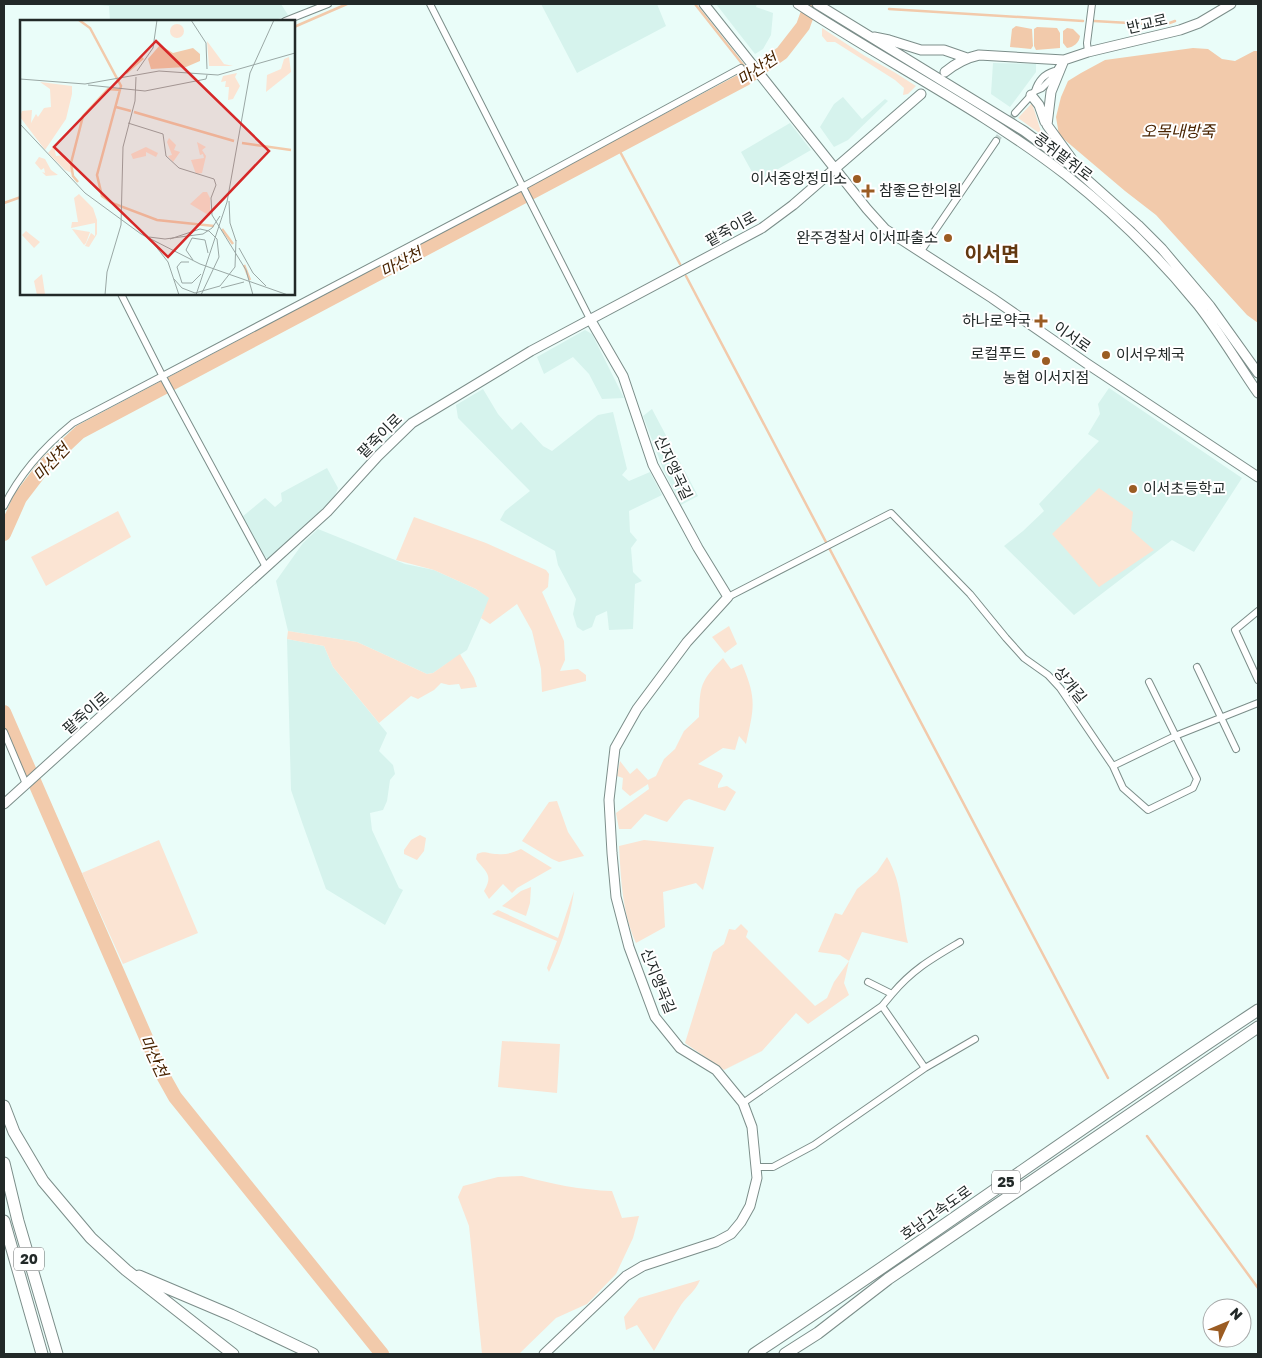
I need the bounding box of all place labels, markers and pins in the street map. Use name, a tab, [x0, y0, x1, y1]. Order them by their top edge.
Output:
place label: 이서중앙정미소	[750, 169, 847, 187]
marker: 이서중앙정미소	[851, 173, 863, 185]
place label: 참좋은한의원	[879, 181, 962, 199]
marker: 참좋은한의원	[861, 184, 875, 198]
place label: 완주경찰서 이서파출소	[796, 228, 938, 246]
marker: 완주경찰서 이서파출소	[942, 232, 954, 244]
place label: 하나로약국	[962, 311, 1031, 329]
marker: 하나로약국	[1035, 315, 1047, 327]
place label: 로컬푸드	[971, 344, 1026, 362]
place label: 이서우체국	[1116, 345, 1185, 363]
marker: 로컬푸드	[1030, 348, 1042, 360]
marker: 이서우체국	[1100, 349, 1112, 361]
marker: 농협 이서지점	[1040, 355, 1052, 367]
place label: 농협 이서지점	[1003, 368, 1089, 386]
place label: 이서초등학교	[1143, 479, 1226, 497]
marker: 이서초등학교	[1127, 483, 1139, 495]

